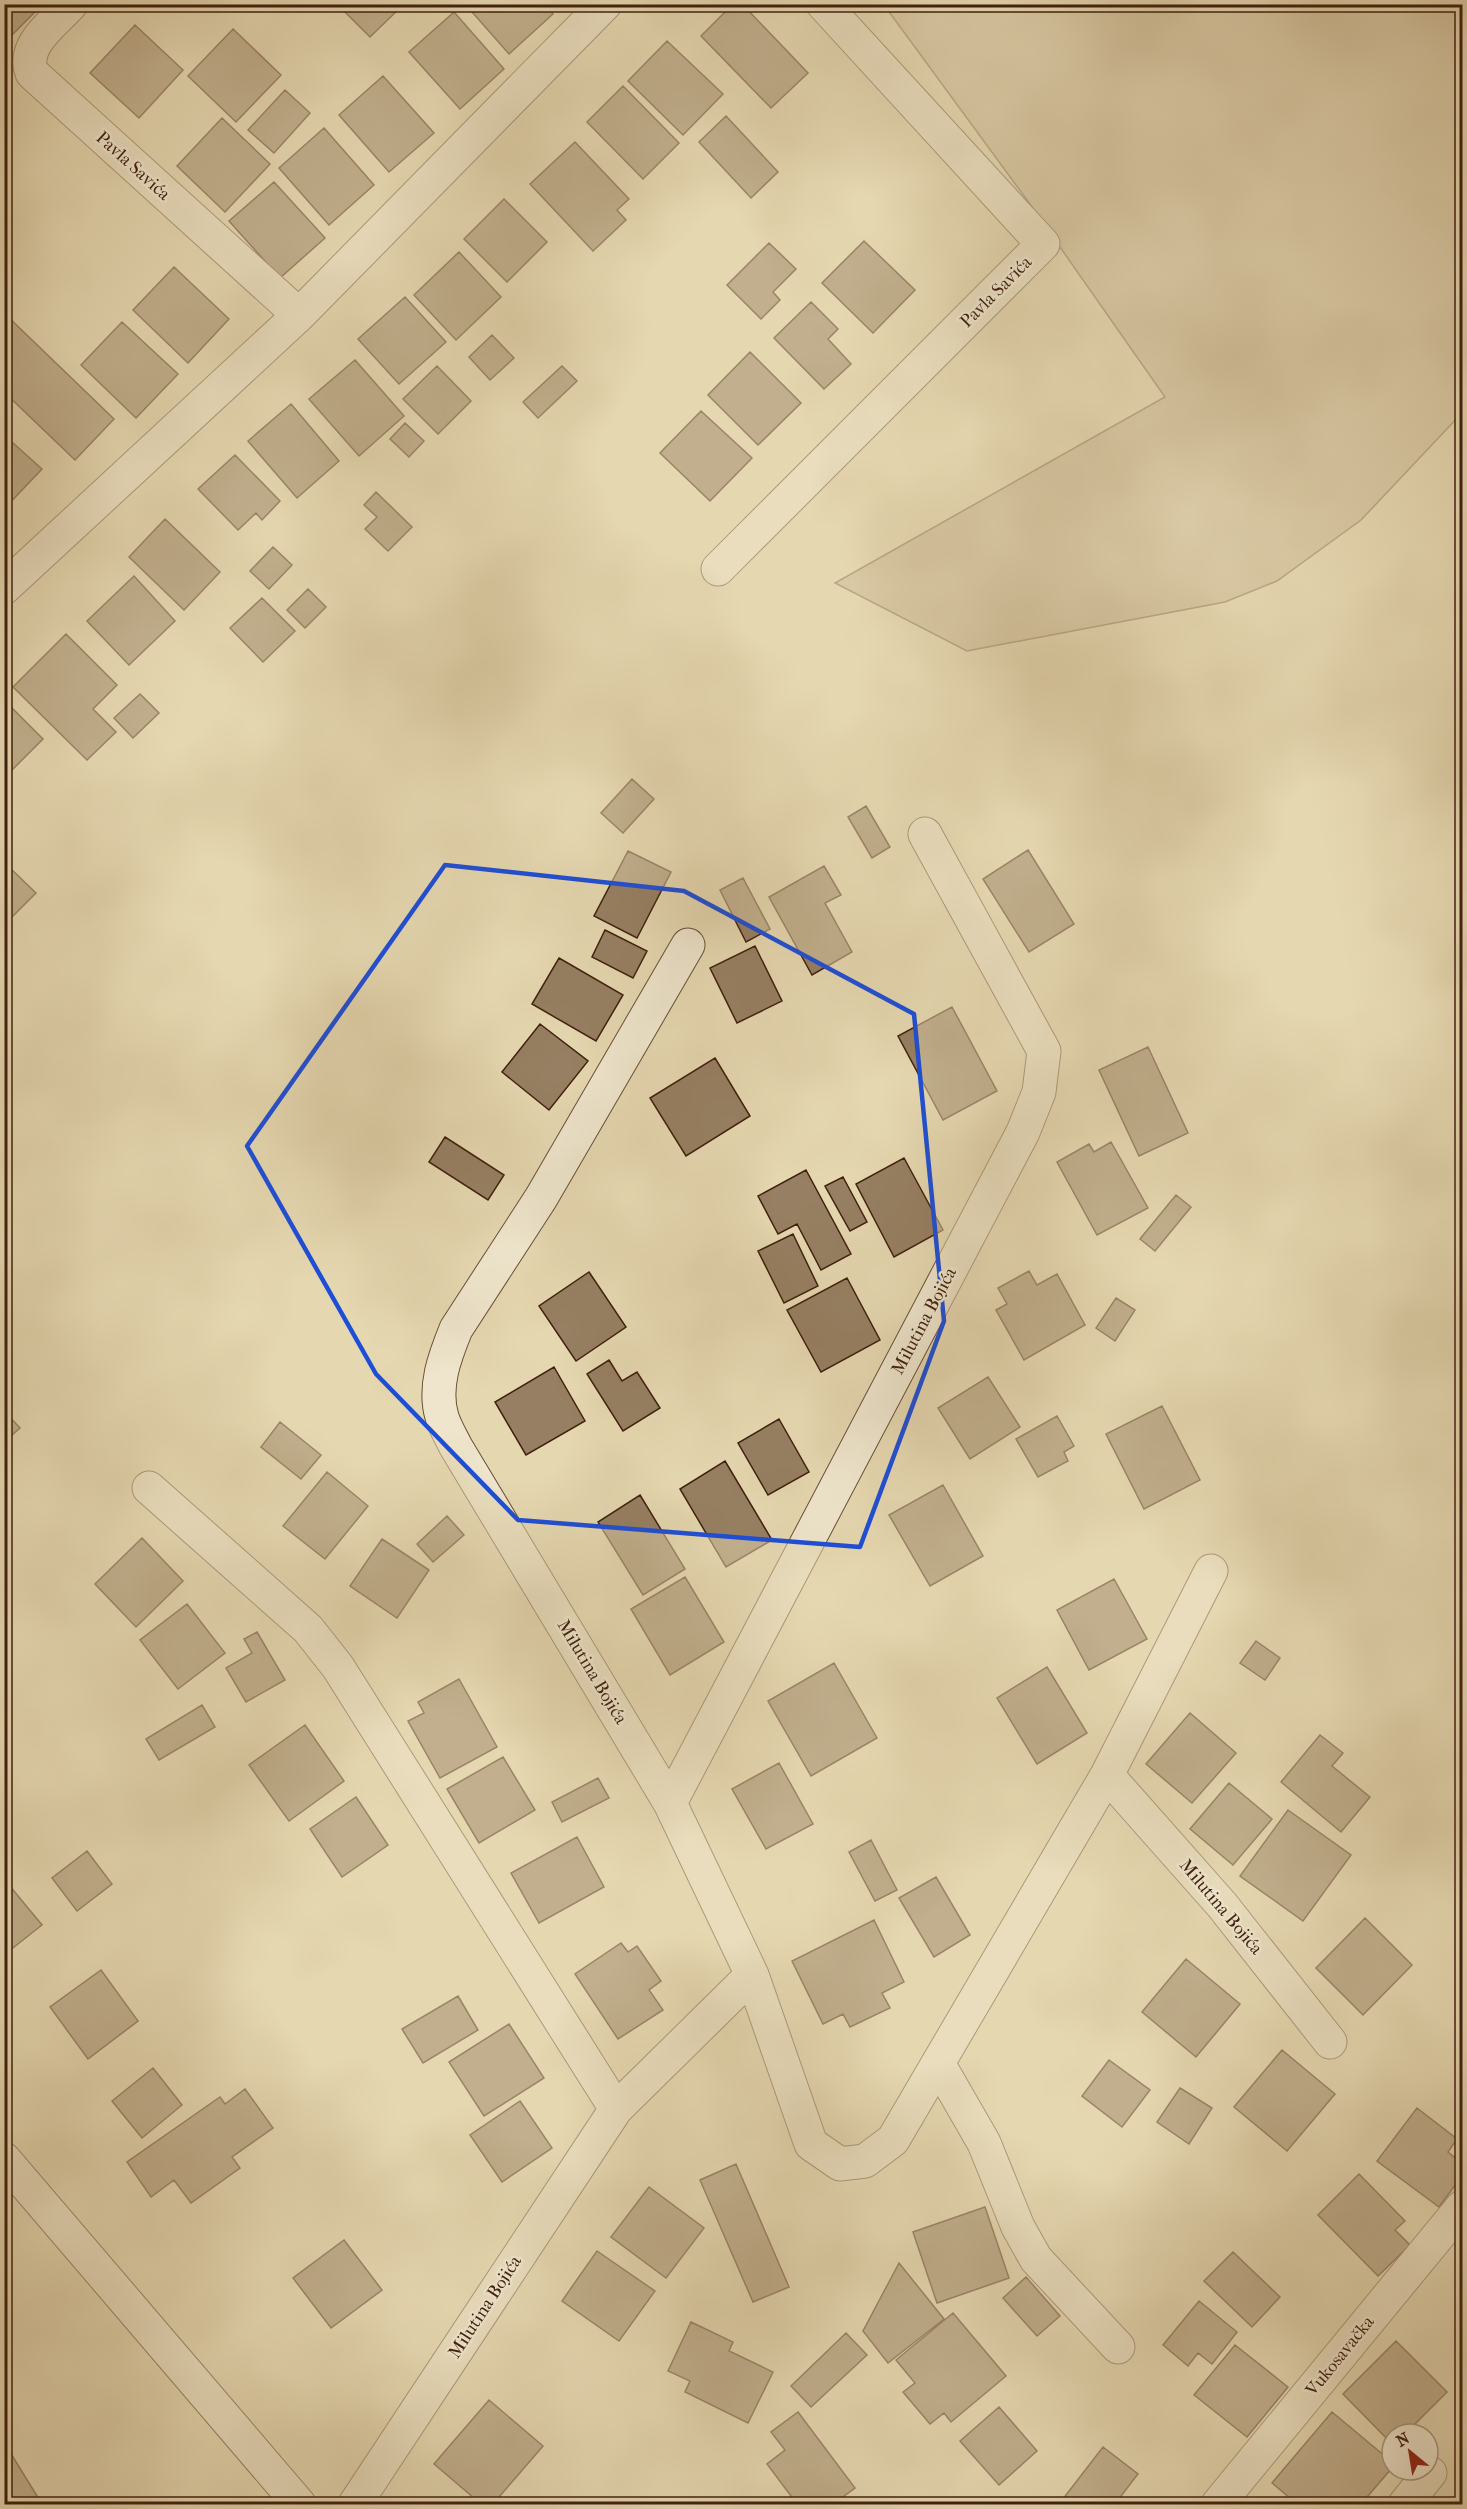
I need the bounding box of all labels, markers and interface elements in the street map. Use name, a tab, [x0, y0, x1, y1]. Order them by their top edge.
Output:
street label: Pavla Savića	[92, 127, 175, 205]
street label: Pavla Savića	[956, 251, 1037, 332]
street label: Milutina Bojića	[887, 1263, 961, 1378]
street label: Milutina Bojića	[553, 1616, 632, 1729]
street label: Milutina Bojića	[1175, 1855, 1267, 1959]
street label: Milutina Bojića	[444, 2251, 526, 2362]
street label: Vukosavačka	[1301, 2311, 1379, 2401]
north arrow	[1380, 2422, 1440, 2482]
text: N	[1393, 2428, 1414, 2451]

